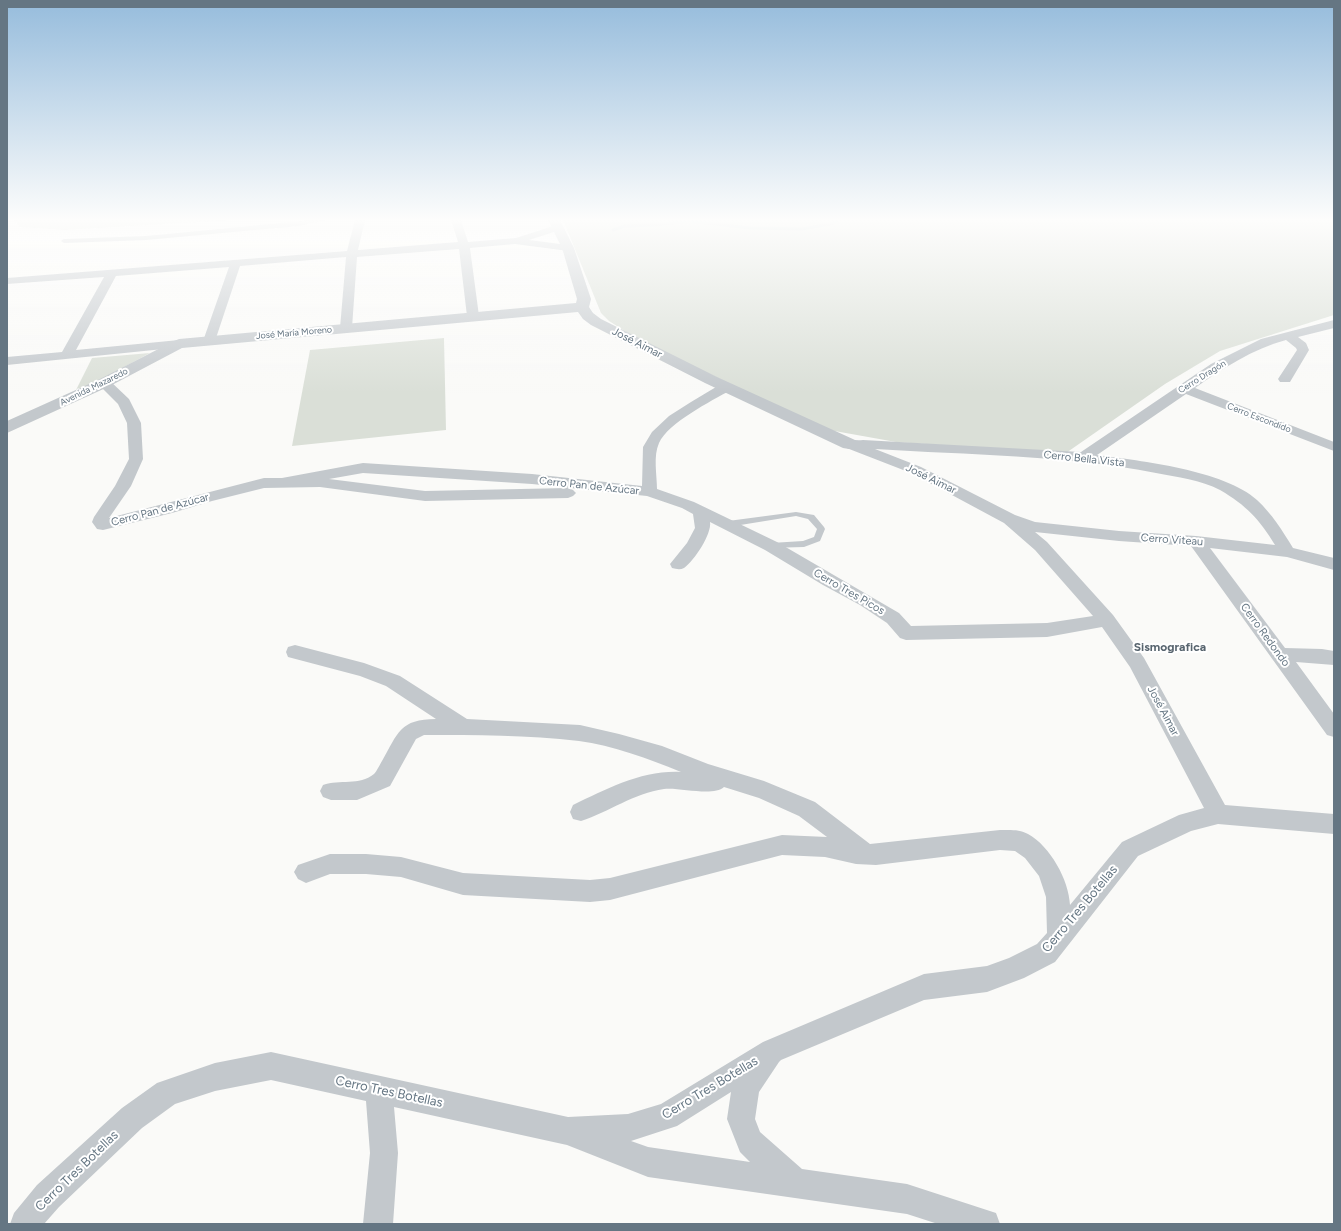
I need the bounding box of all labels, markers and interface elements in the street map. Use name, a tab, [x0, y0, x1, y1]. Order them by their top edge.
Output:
street label: José María Moreno	[255, 324, 333, 342]
street label: José Aimar	[610, 325, 664, 361]
street label: Cerro Dragón	[1176, 358, 1228, 396]
street label: Avenida Mazaredo	[58, 366, 130, 408]
street label: Cerro Escondido	[1226, 401, 1292, 435]
street label: Cerro Bella Vista	[1043, 448, 1125, 470]
street label: José Aimar	[904, 461, 958, 497]
street label: Cerro Pan de Azúcar	[538, 474, 640, 498]
street label: Cerro Pan de Azúcar	[110, 491, 210, 529]
street label: Cerro Viteau	[1140, 531, 1204, 549]
street label: Cerro Tres Picos	[811, 566, 887, 618]
street label: Cerro Redondo	[1238, 601, 1292, 669]
district label: Sismografica	[1134, 640, 1206, 654]
street label: José Aimar	[1144, 684, 1182, 738]
street label: Cerro Tres Botellas	[1039, 862, 1121, 956]
street label: Cerro Tres Botellas	[659, 1053, 761, 1123]
street label: Cerro Tres Botellas	[334, 1073, 444, 1111]
street label: Cerro Tres Botellas	[32, 1127, 122, 1215]

